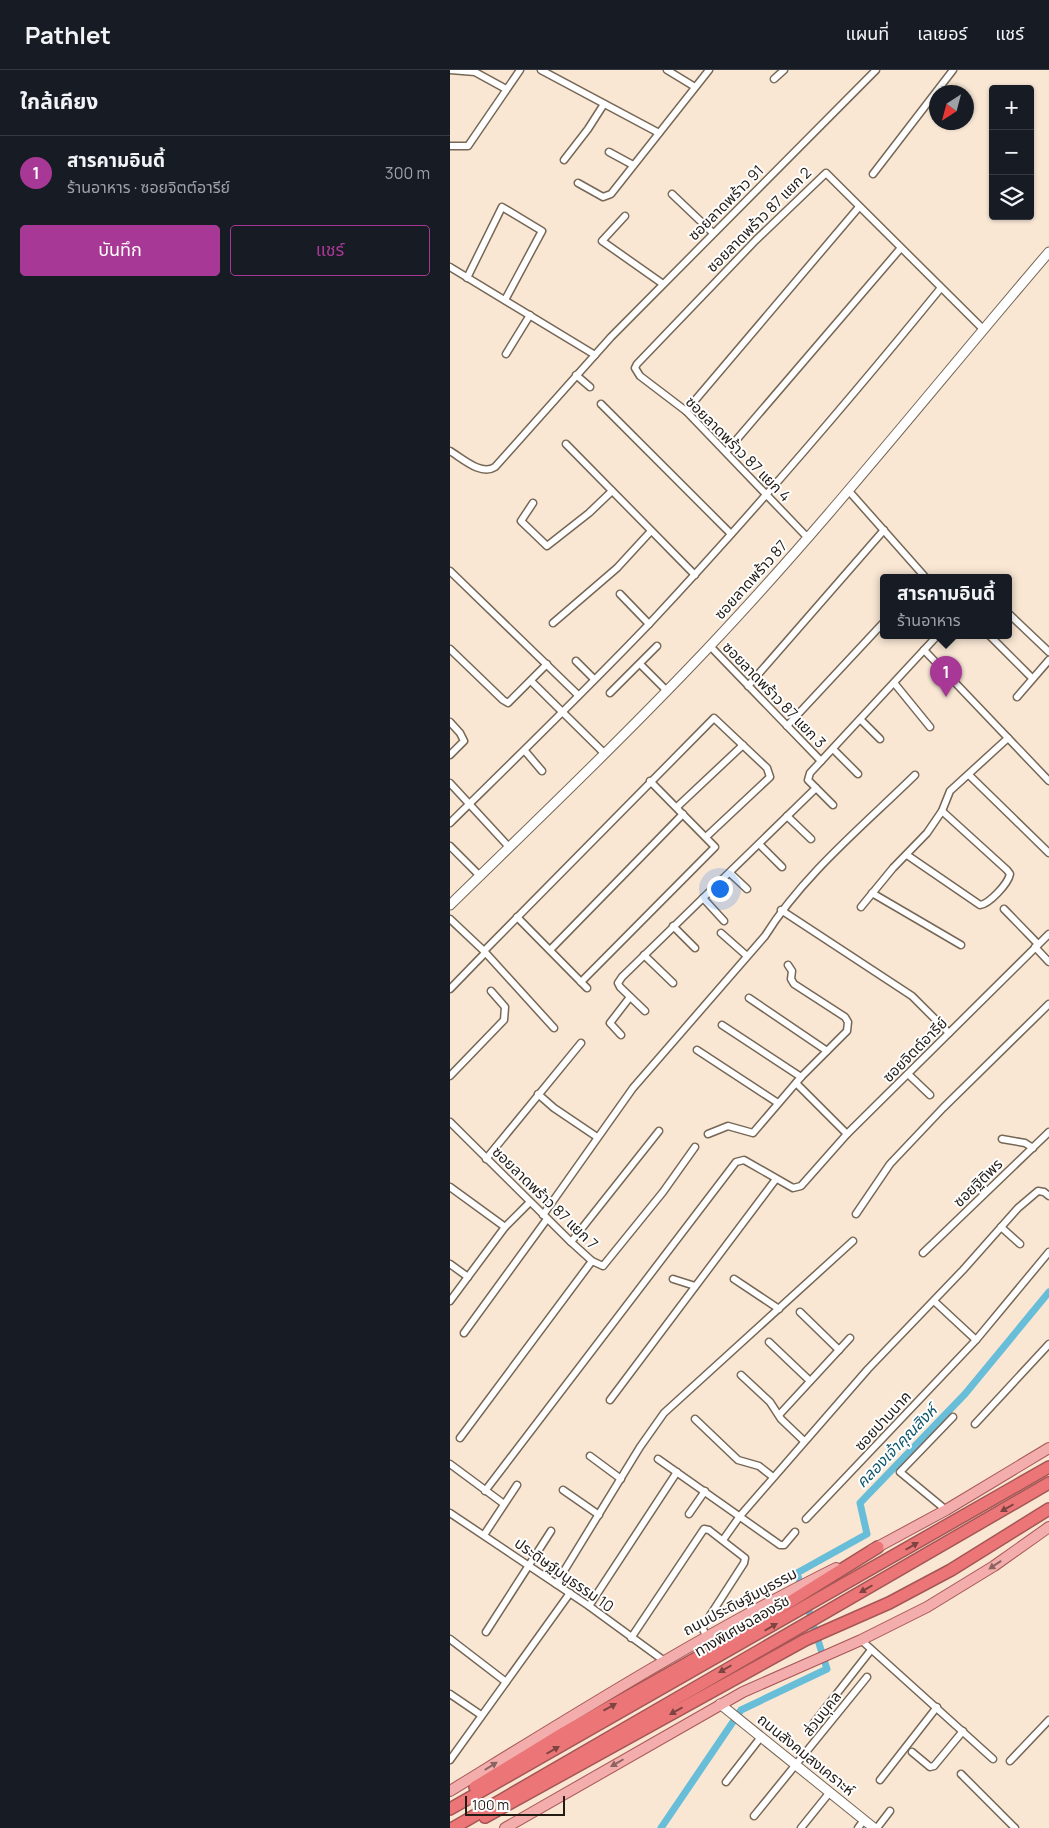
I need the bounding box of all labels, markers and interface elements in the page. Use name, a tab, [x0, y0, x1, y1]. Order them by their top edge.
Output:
text: Pathlet	[25, 18, 111, 51]
text: แผนที่	[845, 21, 889, 45]
text: เลเยอร์	[917, 21, 967, 45]
text: แชร์	[995, 21, 1024, 45]
north arrow	[929, 85, 974, 130]
map controls	[989, 85, 1034, 220]
button: +	[989, 85, 1034, 130]
text: ใกล้เคียง	[20, 87, 98, 115]
button: −	[989, 130, 1034, 175]
text: สารคามอินดี้	[67, 147, 165, 173]
street label: ซอยลาดพร้าว 91	[683, 160, 768, 245]
text: 1	[32, 162, 40, 184]
text: 300 m	[385, 162, 430, 184]
street label: ซอยลาดพร้าว 87 แยก 2	[701, 162, 816, 277]
button: layers	[989, 175, 1034, 220]
text: ร้านอาหาร · ซอยจิตต์อารีย์	[67, 176, 230, 198]
button: บันทึก	[20, 225, 220, 276]
button: แชร์	[230, 225, 430, 276]
street label: ซอยลาดพร้าว 87 แยก 4	[681, 391, 796, 506]
street label: ซอยลาดพร้าว 87	[709, 535, 792, 624]
popup	[880, 574, 1012, 639]
text: สารคามอินดี้	[897, 580, 995, 606]
text: ร้านอาหาร	[897, 609, 961, 631]
street label: ซอยลาดพร้าว 87 แยก 3	[718, 637, 831, 752]
pin: 1	[930, 656, 962, 697]
your location	[707, 876, 733, 902]
street label: ซอยจิตต์อารีย์	[878, 1012, 952, 1087]
street label: ซอยลาดพร้าว 87 แยก 7	[488, 1142, 603, 1254]
street label: ซอยฐิติพร	[948, 1154, 1007, 1212]
street label: ซอยปานนาค	[849, 1386, 916, 1455]
water label: คลองเจ้าคุณสิงห์	[851, 1397, 944, 1492]
one-way arrow	[1000, 1503, 1013, 1512]
street label: ประดิษฐ์มนูธรรม 10	[510, 1532, 618, 1617]
one-way arrow	[904, 1542, 919, 1550]
one-way arrow	[989, 1560, 1002, 1570]
street label: ถนนประดิษฐ์มนูธรรม	[679, 1563, 800, 1640]
one-way arrow	[859, 1584, 873, 1593]
street label: ทางพิเศษฉลองรัช	[690, 1590, 793, 1661]
one-way arrow	[764, 1622, 777, 1631]
one-way arrow	[717, 1665, 732, 1673]
street label: ส่วนบุคล	[797, 1687, 846, 1741]
one-way arrow	[603, 1703, 618, 1711]
one-way arrow	[670, 1706, 683, 1715]
street label: ถนนสังคมสงเคราะห์	[753, 1709, 860, 1801]
one-way arrow	[547, 1746, 560, 1755]
one-way arrow	[611, 1759, 624, 1768]
one-way arrow	[485, 1761, 498, 1770]
scale bar	[465, 1793, 565, 1816]
text: 100 m	[472, 1795, 509, 1814]

